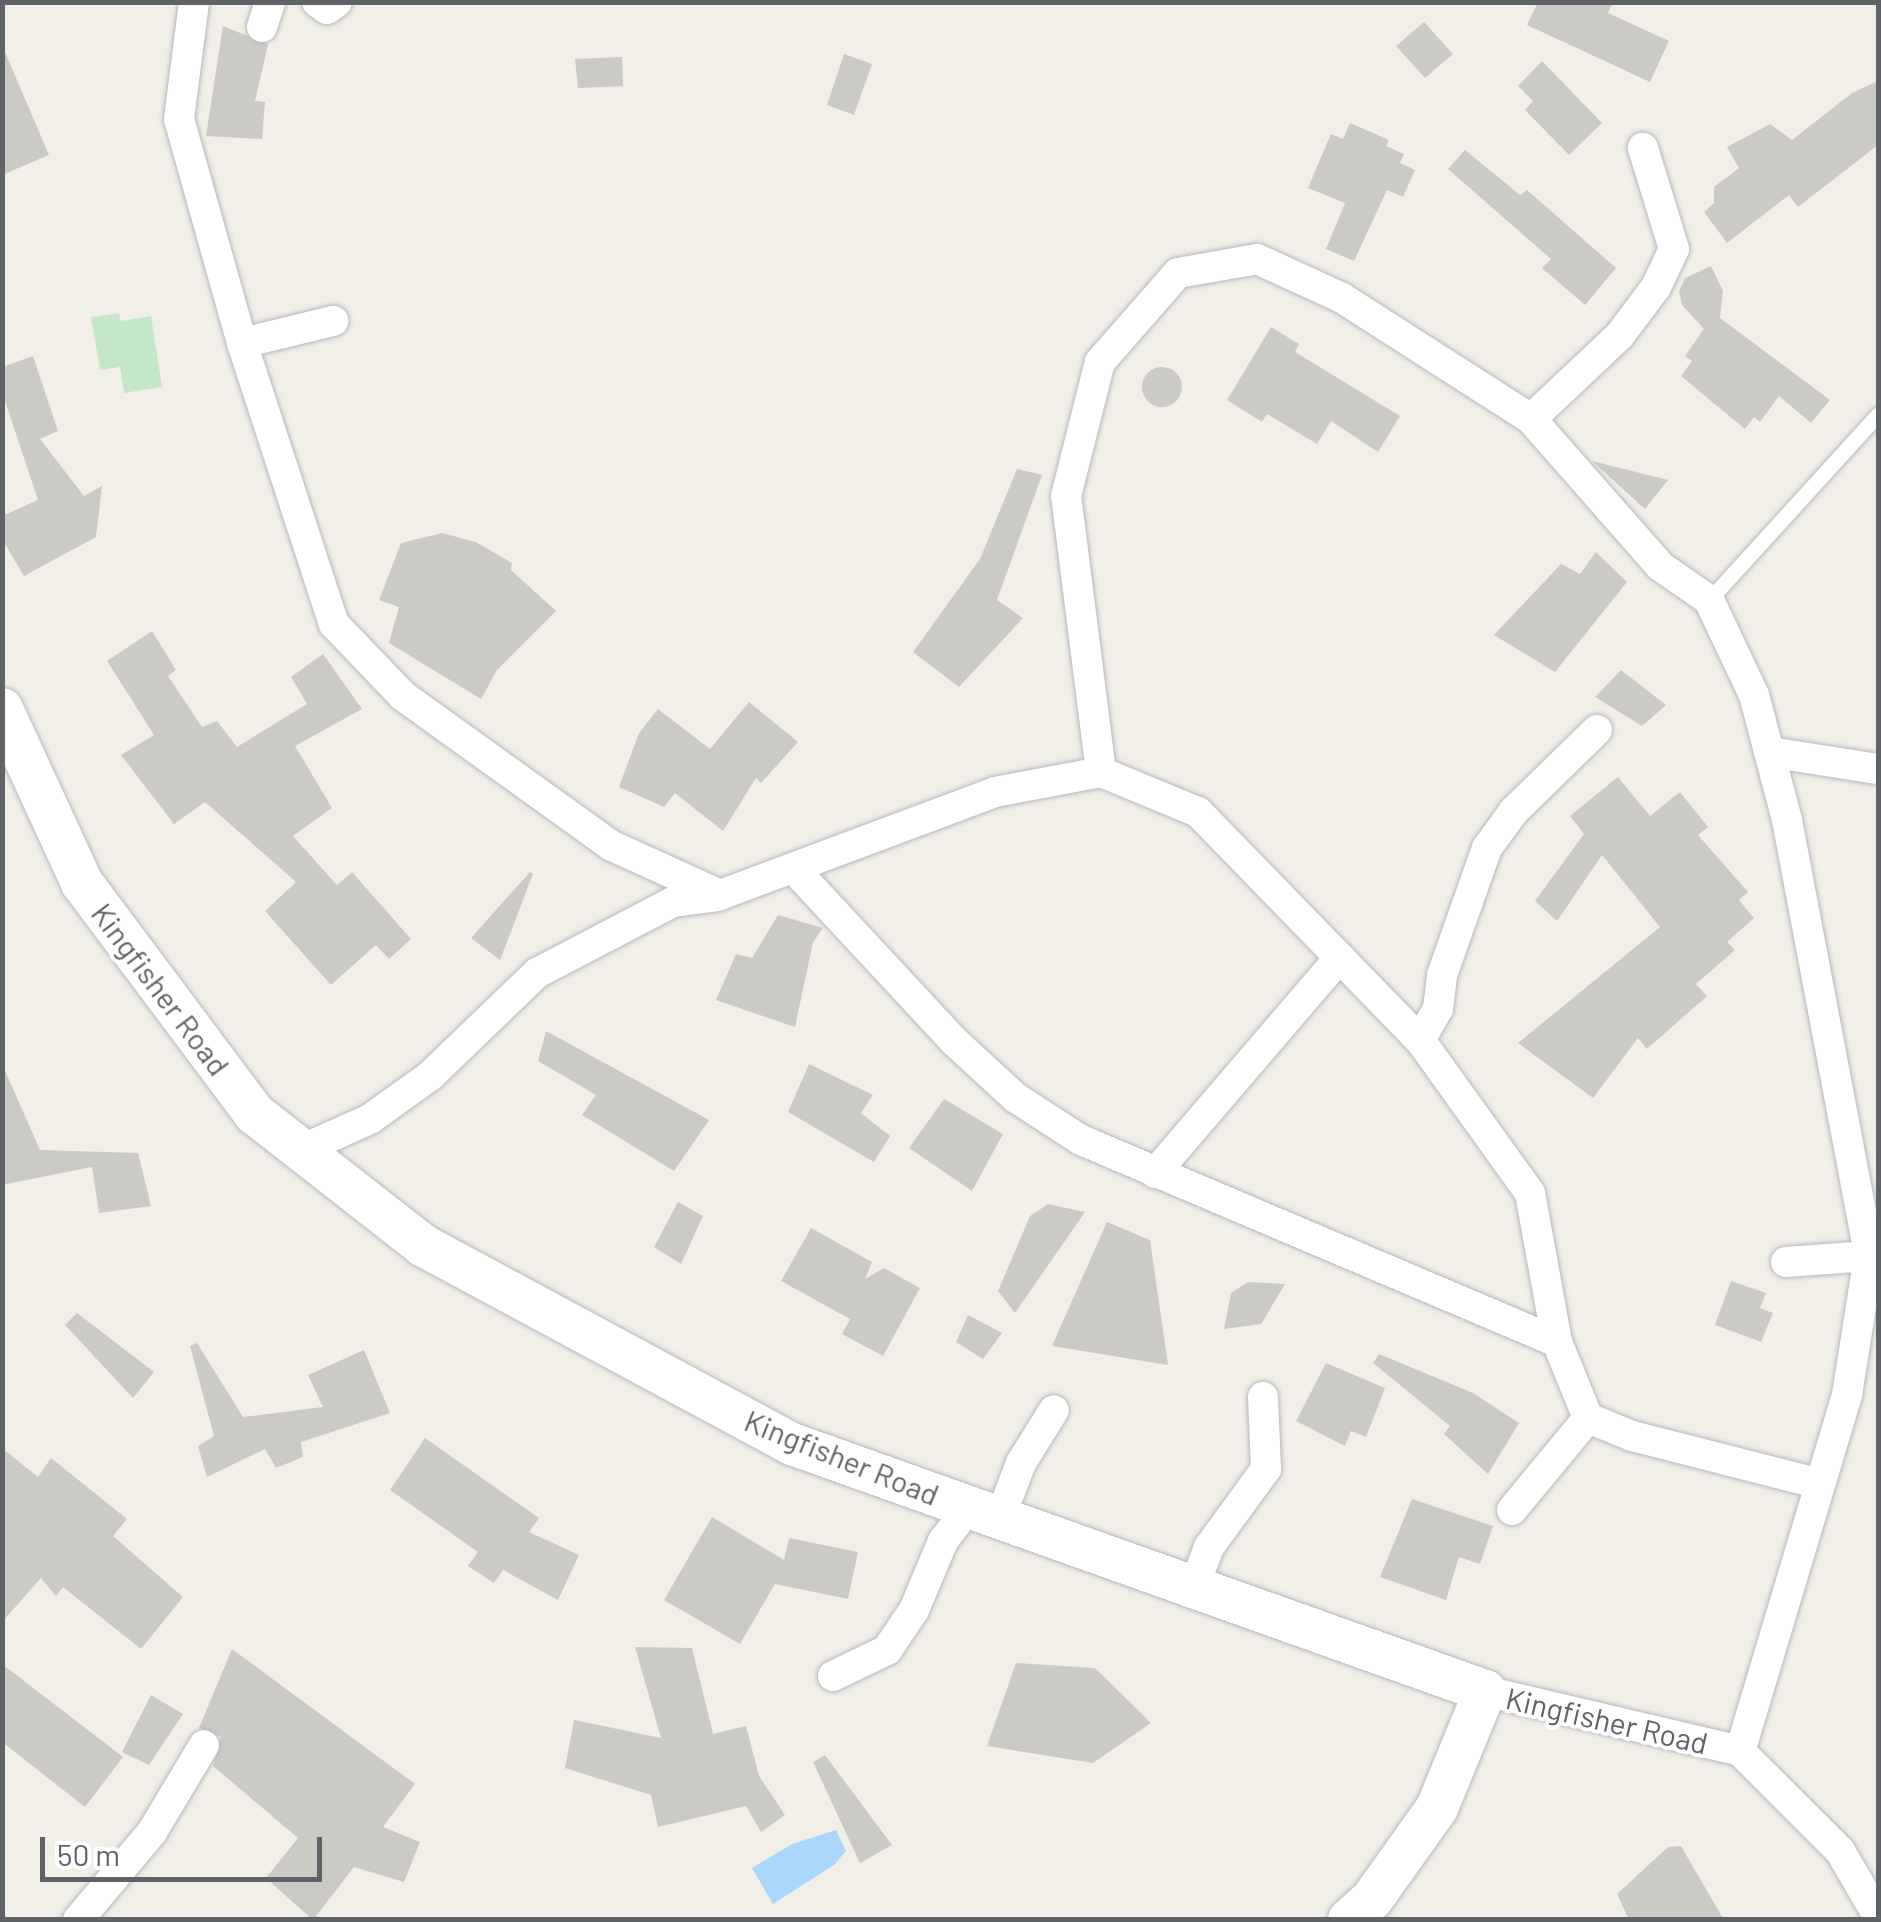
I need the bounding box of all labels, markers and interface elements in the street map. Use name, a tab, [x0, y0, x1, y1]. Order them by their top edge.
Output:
street label: Kingfisher Road	[85, 896, 237, 1082]
street label: Kingfisher Road	[740, 1402, 944, 1512]
street label: Kingfisher Road	[1502, 1679, 1712, 1761]
scale bar	[45, 1817, 328, 1879]
text: 50 m	[57, 1836, 120, 1872]

